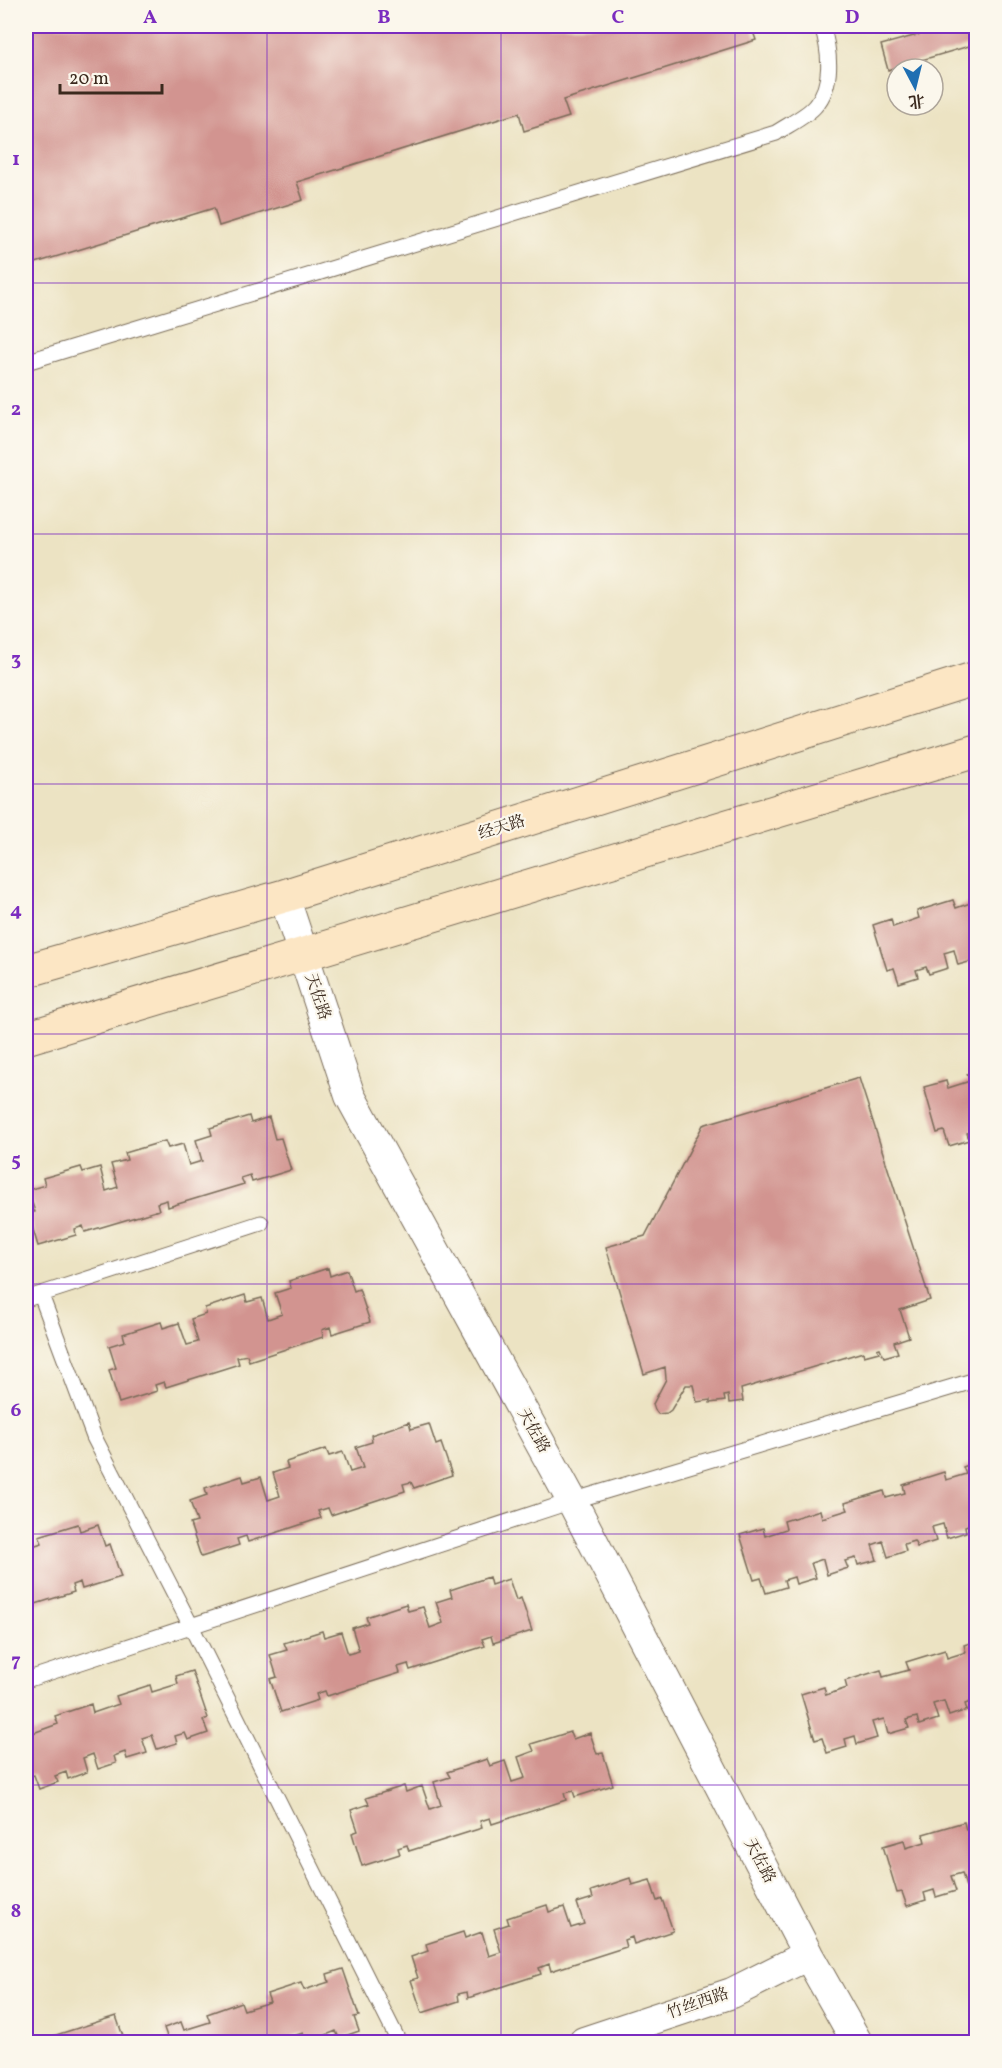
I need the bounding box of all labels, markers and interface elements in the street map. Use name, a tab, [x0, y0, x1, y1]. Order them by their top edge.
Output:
text: A	[143, 4, 157, 32]
text: B	[377, 4, 391, 32]
text: C	[612, 4, 625, 32]
text: D	[845, 4, 859, 32]
scale bar	[60, 57, 162, 95]
north arrow	[885, 57, 945, 117]
text: 20 m	[69, 67, 109, 92]
text: 北	[907, 88, 926, 112]
text: 1	[12, 146, 20, 174]
text: 2	[11, 396, 21, 424]
text: 3	[11, 646, 21, 674]
street label: 经天路	[476, 810, 528, 846]
text: 4	[10, 897, 22, 925]
street label: 天佐路	[299, 971, 335, 1023]
text: 5	[11, 1147, 21, 1175]
text: 6	[11, 1397, 22, 1425]
street label: 天佐路	[512, 1405, 554, 1457]
text: 7	[11, 1647, 21, 1675]
street label: 天佐路	[738, 1835, 780, 1887]
text: 8	[11, 1898, 21, 1926]
street label: 竹丝西路	[664, 1983, 732, 2025]

